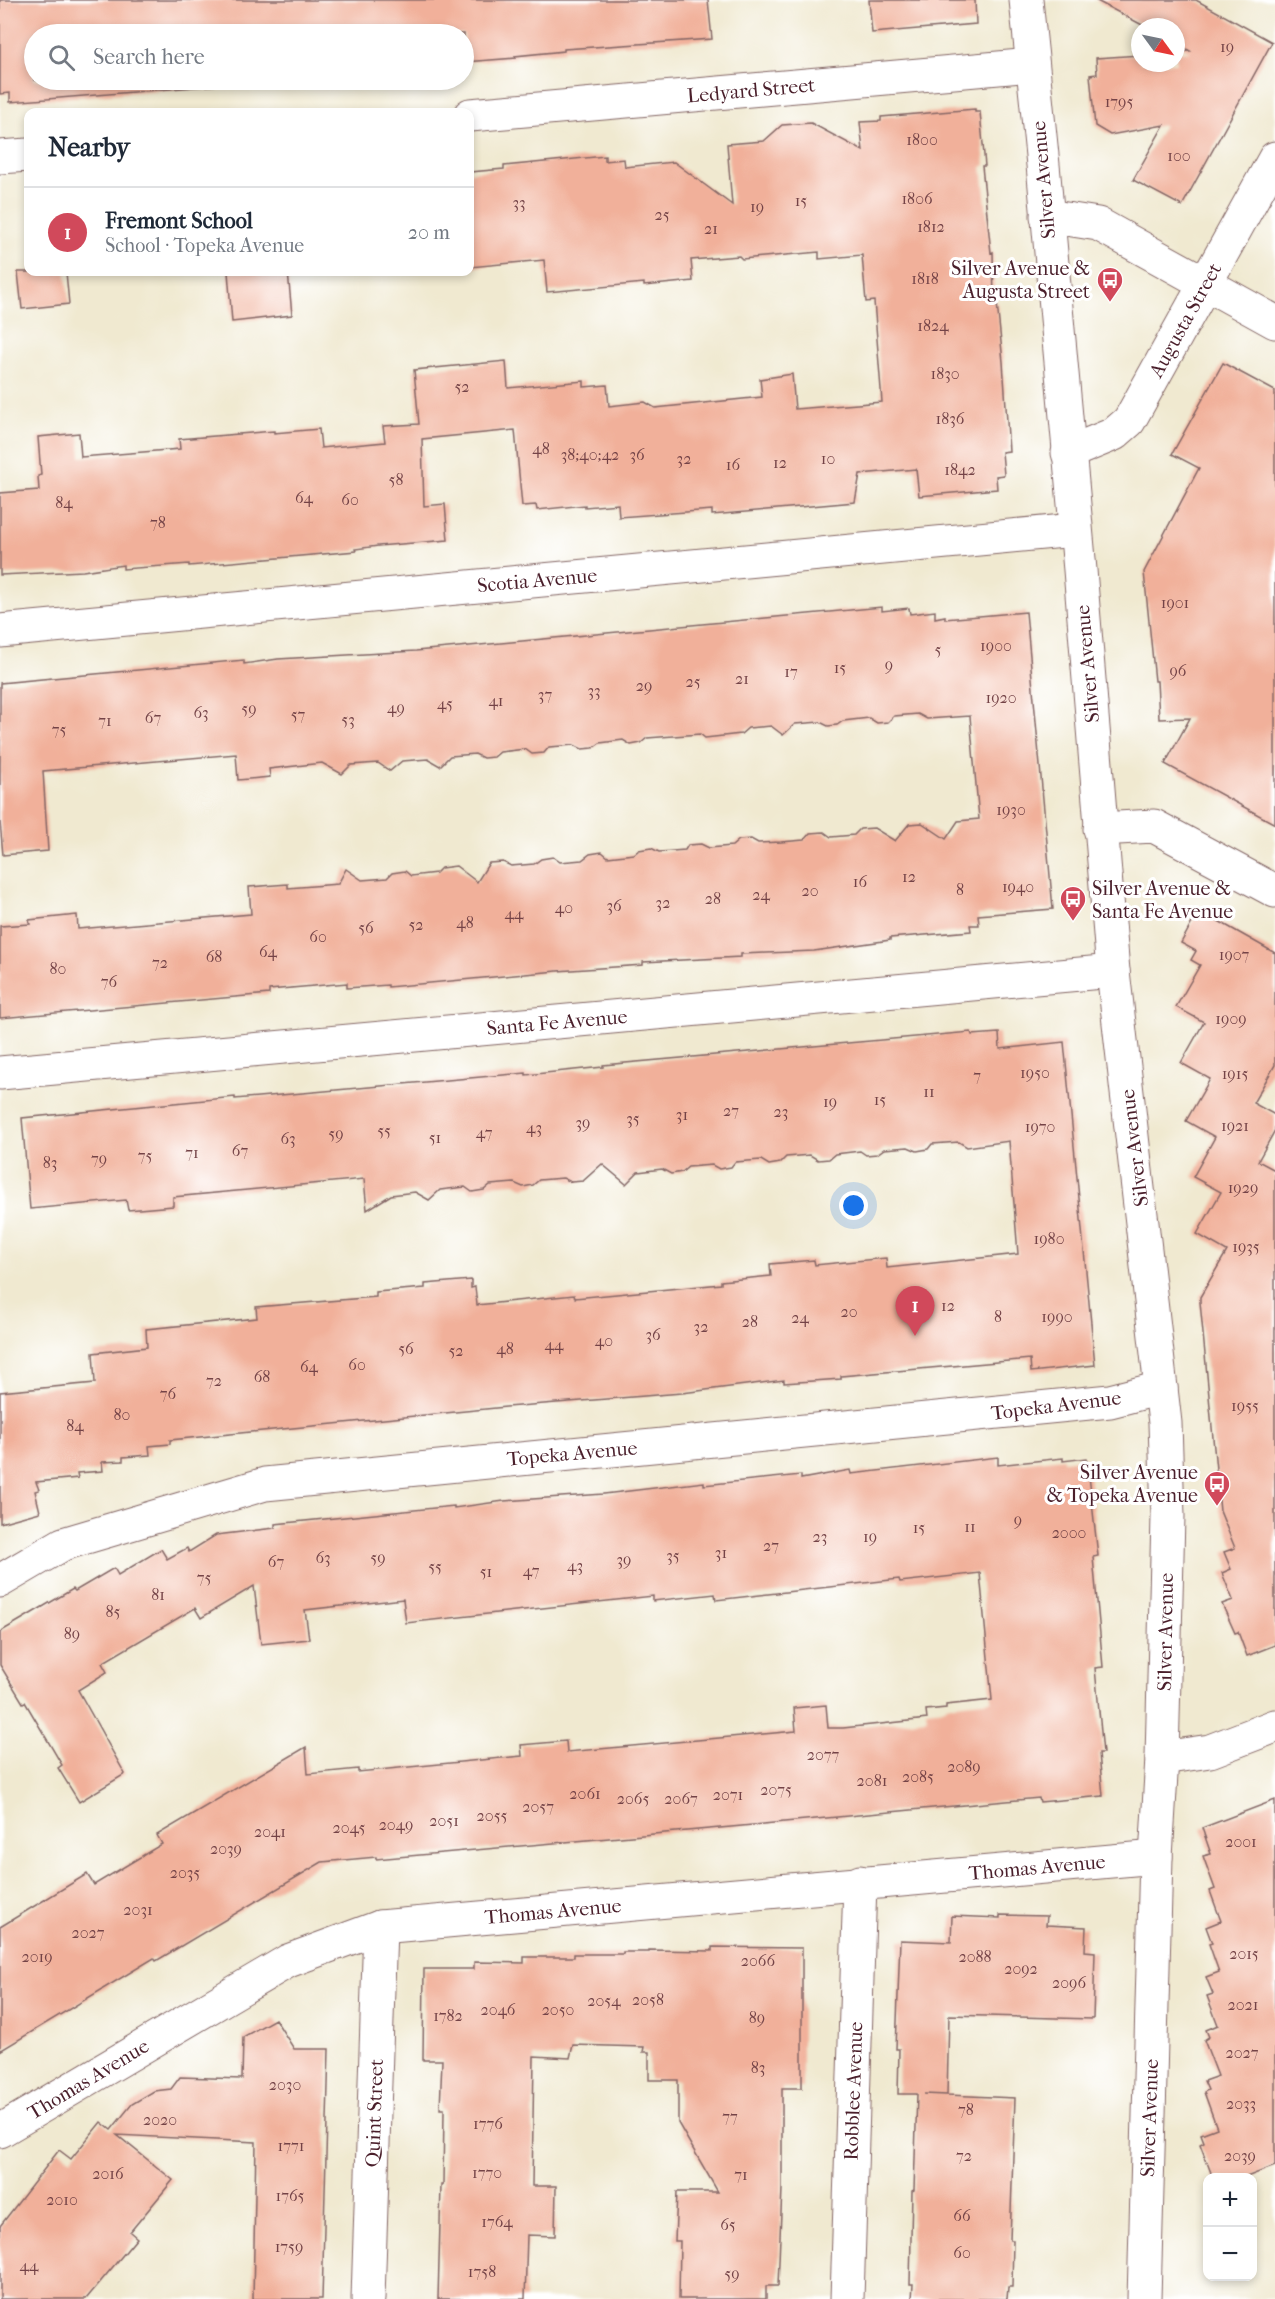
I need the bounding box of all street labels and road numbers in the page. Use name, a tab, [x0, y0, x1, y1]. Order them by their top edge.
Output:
street label: Ledyard Street	[686, 73, 816, 108]
street label: Silver Avenue	[1027, 120, 1060, 240]
street label: Augusta Street	[1144, 259, 1226, 382]
street label: Scotia Avenue	[476, 564, 598, 597]
street label: Silver Avenue	[1071, 604, 1104, 724]
street label: Santa Fe Avenue	[486, 1005, 628, 1040]
street label: Silver Avenue	[1116, 1088, 1153, 1208]
street label: Topeka Avenue	[990, 1386, 1122, 1425]
street label: Topeka Avenue	[506, 1436, 638, 1471]
street label: Silver Avenue	[1153, 1573, 1178, 1691]
street label: Thomas Avenue	[968, 1850, 1106, 1885]
street label: Thomas Avenue	[484, 1894, 622, 1929]
street label: Robblee Avenue	[840, 2021, 867, 2161]
street label: Thomas Avenue	[24, 2034, 153, 2125]
street label: Quint Street	[361, 2058, 388, 2168]
street label: Silver Avenue	[1136, 2058, 1163, 2178]

